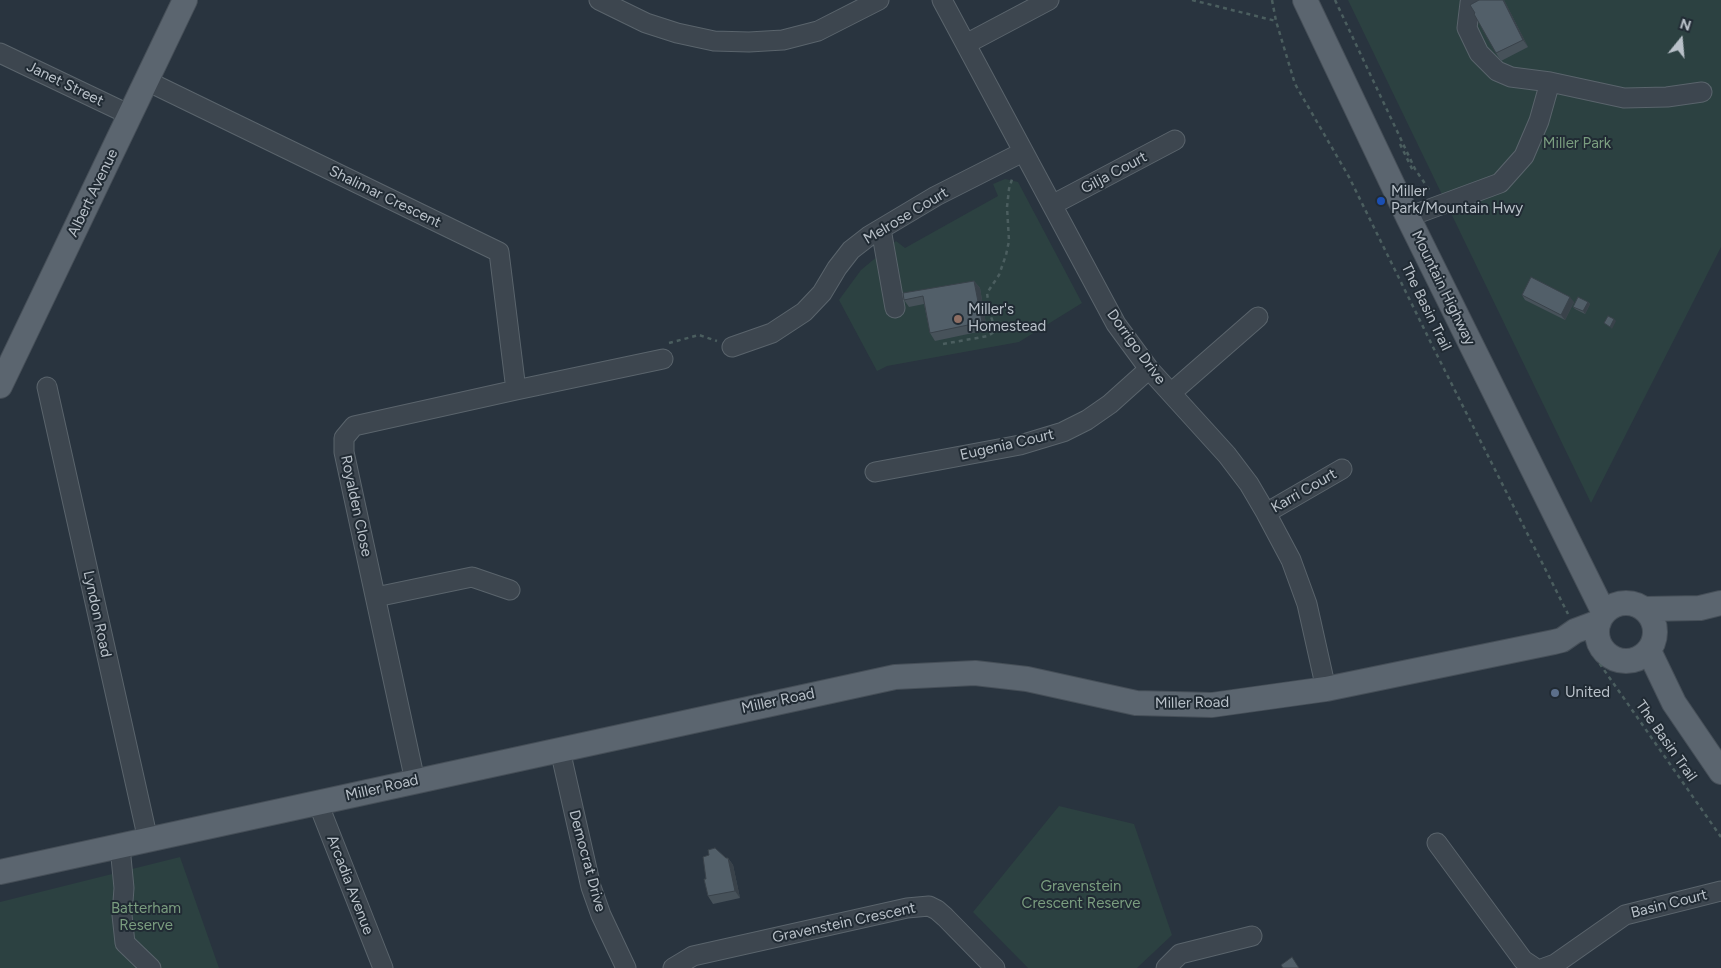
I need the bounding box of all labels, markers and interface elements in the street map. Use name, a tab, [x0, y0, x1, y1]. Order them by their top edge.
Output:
north arrow	[1656, 15, 1706, 65]
text: N	[1678, 15, 1693, 35]
street label: Janet Street	[24, 58, 106, 110]
park label: Miller Park	[1543, 135, 1611, 153]
street label: Albert Avenue	[64, 146, 122, 240]
street label: Gilja Court	[1078, 148, 1150, 198]
street label: Shalimar Crescent	[326, 162, 444, 232]
place label: Miller Park/Mountain Hwy	[1391, 183, 1523, 218]
street label: Melrose Court	[860, 184, 952, 248]
marker: Miller Park/Mountain Hwy	[1375, 195, 1387, 207]
street label: Mountain Highway	[1407, 228, 1479, 348]
street label: The Basin Trail	[1397, 260, 1455, 354]
place label: Miller's Homestead	[968, 301, 1046, 336]
street label: Dorrigo Drive	[1103, 306, 1169, 388]
marker: Miller's Homestead	[952, 313, 964, 325]
street label: Eugenia Court	[958, 425, 1056, 465]
street label: Royalden Close	[336, 453, 376, 559]
street label: Karri Court	[1268, 465, 1340, 517]
street label: Lyndon Road	[79, 569, 115, 659]
street label: Miller Road	[740, 684, 816, 718]
place label: United	[1565, 684, 1610, 702]
marker: United	[1549, 687, 1561, 699]
street label: Miller Road	[1155, 693, 1229, 713]
street label: The Basin Trail	[1631, 697, 1701, 785]
street label: Miller Road	[344, 771, 420, 805]
street label: Democrat Drive	[565, 808, 609, 914]
street label: Arcadia Avenue	[323, 833, 377, 937]
park label: Gravenstein Crescent Reserve	[1022, 878, 1140, 913]
street label: Basin Court	[1629, 886, 1709, 922]
street label: Gravenstein Crescent	[771, 899, 917, 947]
park label: Batterham Reserve	[111, 900, 181, 935]

